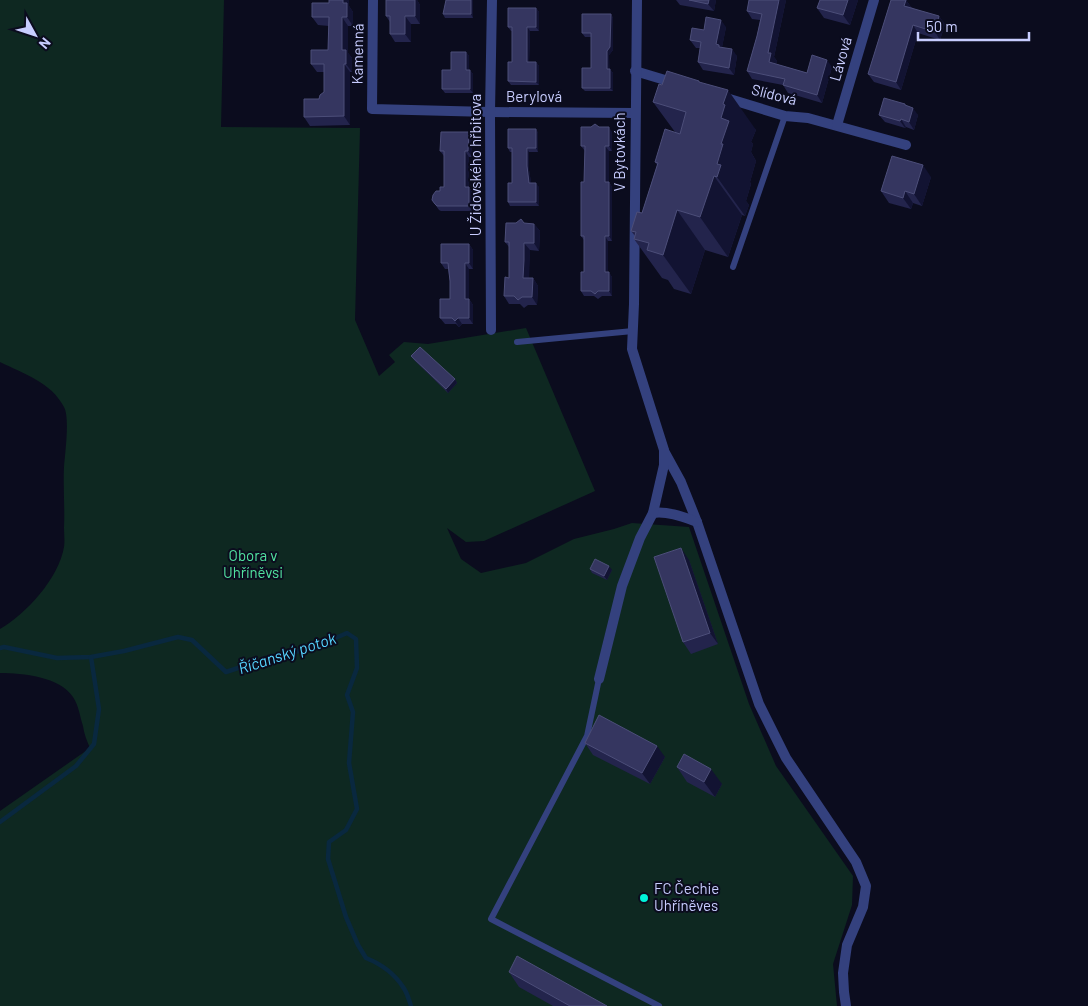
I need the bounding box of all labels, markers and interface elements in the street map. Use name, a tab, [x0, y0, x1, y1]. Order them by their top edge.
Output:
north arrow	[10, 10, 60, 60]
scale bar	[918, 10, 1029, 42]
text: 50 m	[926, 17, 958, 35]
street label: Kamenná	[347, 23, 367, 85]
street label: Lávová	[825, 34, 855, 83]
text: N	[36, 35, 55, 53]
street label: Slídová	[750, 80, 799, 108]
street label: Berylová	[506, 87, 562, 105]
street label: U Židovského hřbitova	[466, 94, 484, 236]
street label: V Bytovkách	[610, 112, 628, 192]
park label: Obora v Uhříněvsi	[223, 546, 283, 581]
water label: Říčanský potok	[236, 628, 338, 677]
place label: FC Čechie Uhříněves	[654, 879, 719, 914]
marker: FC Čechie Uhříněves	[638, 892, 650, 904]

